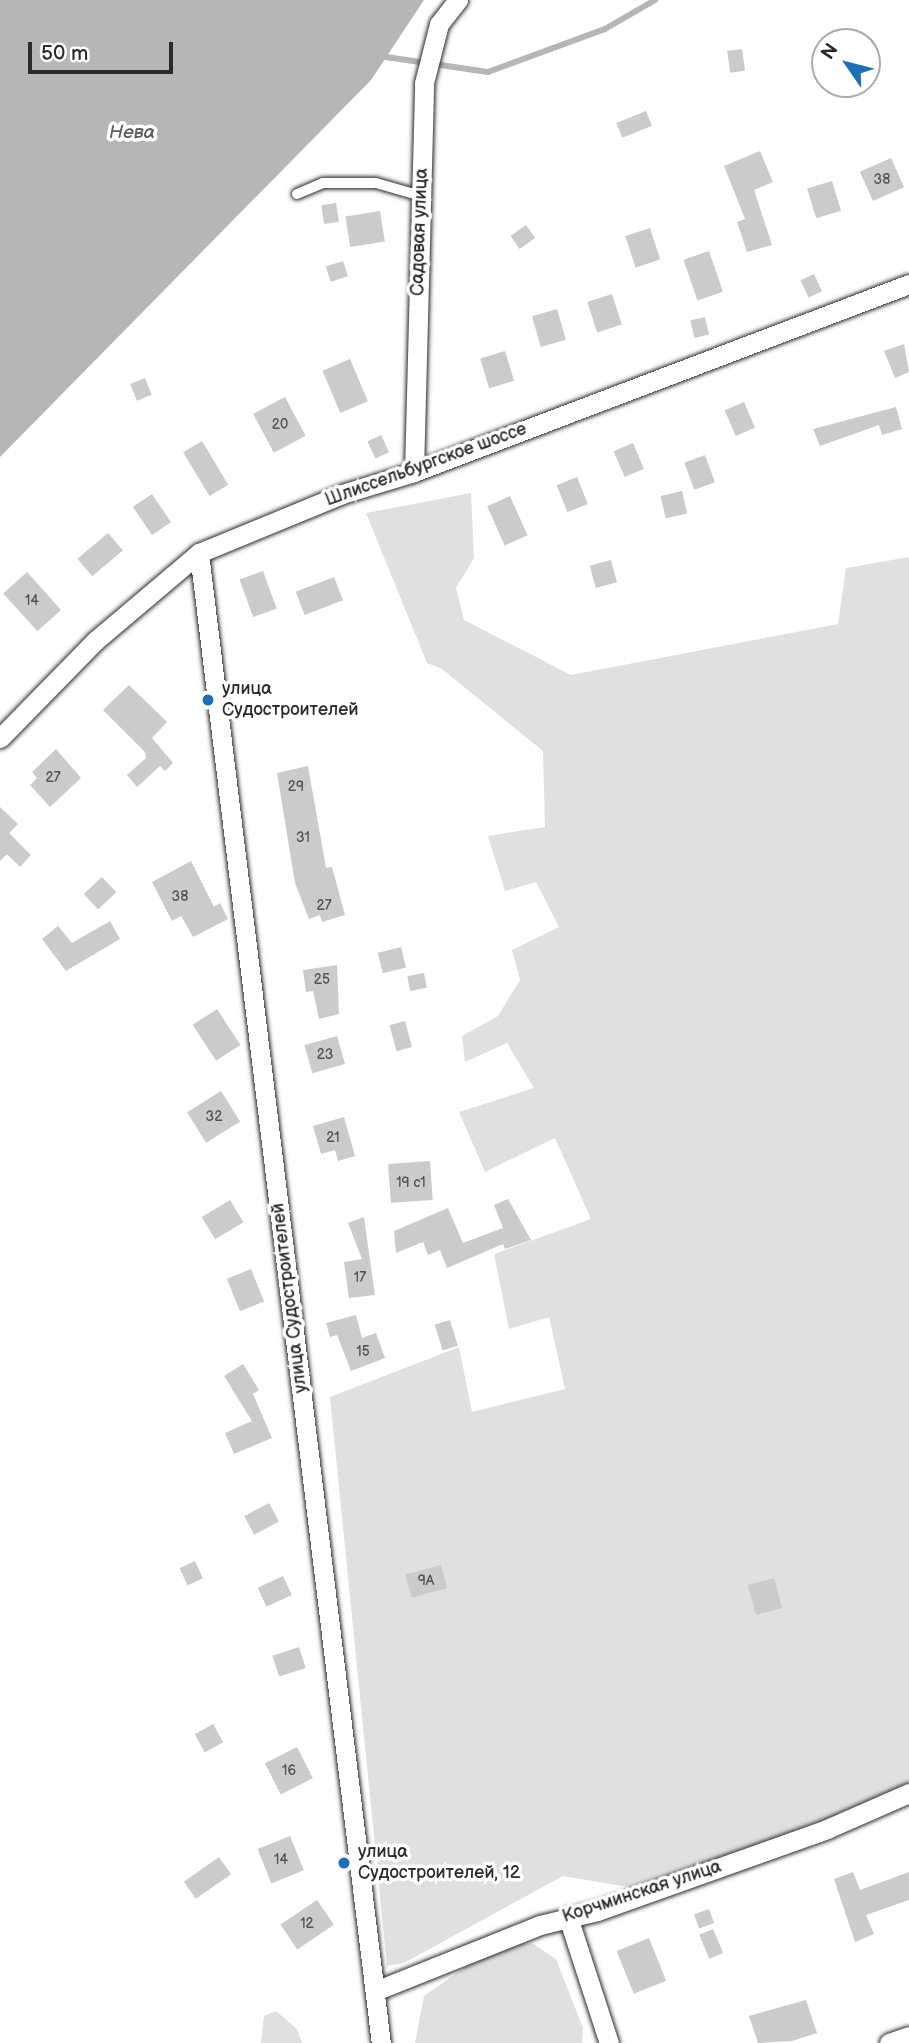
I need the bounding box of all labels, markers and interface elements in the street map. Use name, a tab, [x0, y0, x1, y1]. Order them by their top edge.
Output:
scale bar	[32, 28, 177, 72]
north arrow	[811, 28, 881, 98]
text: N	[817, 39, 844, 64]
text: 50 m	[41, 41, 88, 66]
water label: Нева	[109, 122, 155, 144]
street label: Садовая улица	[407, 168, 433, 296]
house number: 38	[874, 172, 890, 188]
house number: 20	[272, 417, 288, 433]
street label: Шлиссельбургское шоссе	[322, 418, 530, 512]
house number: 14	[25, 593, 39, 609]
place label: улица Судостроителей	[222, 679, 359, 722]
marker: улица Судостроителей	[200, 692, 216, 708]
house number: 27	[45, 770, 61, 786]
house number: 29	[288, 779, 304, 795]
house number: 31	[296, 830, 310, 846]
house number: 38	[172, 889, 188, 905]
house number: 27	[316, 898, 332, 914]
house number: 25	[314, 972, 330, 988]
house number: 23	[317, 1047, 333, 1063]
house number: 32	[206, 1109, 222, 1125]
house number: 21	[326, 1130, 340, 1146]
house number: 19 с1	[396, 1175, 426, 1191]
street label: улица Судостроителей	[268, 1202, 312, 1394]
house number: 17	[354, 1270, 366, 1286]
house number: 15	[356, 1344, 370, 1360]
house number: 9А	[418, 1573, 434, 1589]
house number: 16	[282, 1763, 296, 1779]
place label: улица Судостроителей, 12	[358, 1842, 520, 1884]
house number: 14	[274, 1852, 288, 1868]
marker: улица Судостроителей, 12	[336, 1855, 352, 1871]
street label: Корчминская улица	[560, 1856, 724, 1928]
house number: 12	[300, 1916, 314, 1932]

